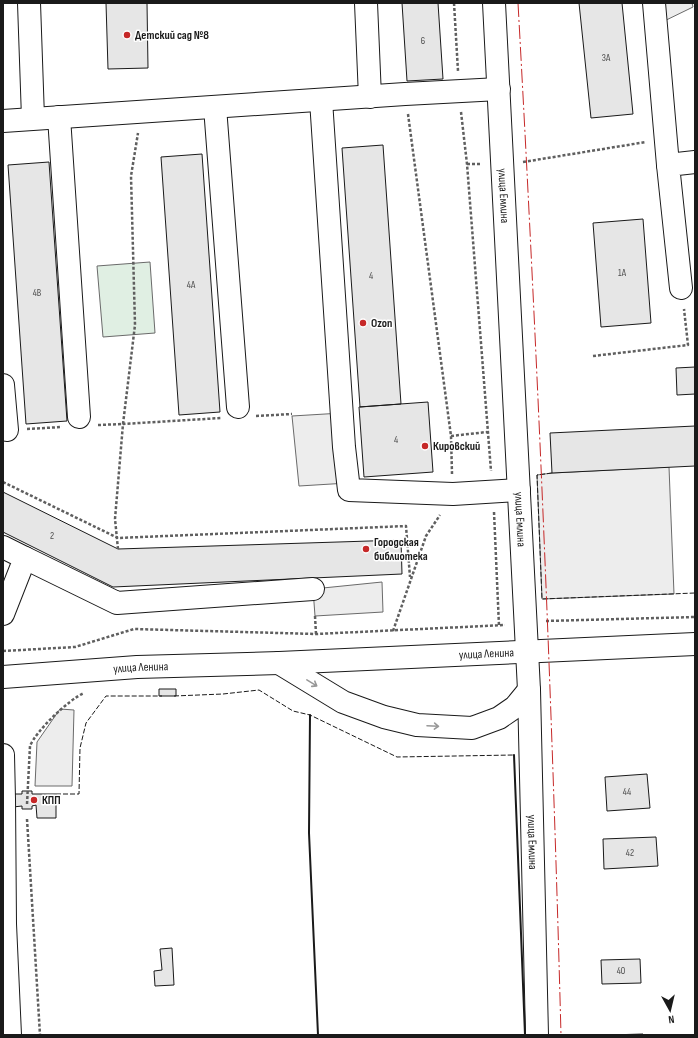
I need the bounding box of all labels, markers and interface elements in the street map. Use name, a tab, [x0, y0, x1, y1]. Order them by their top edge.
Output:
place label: Детский сад №8	[135, 28, 209, 43]
marker: Детский сад №8	[122, 30, 132, 40]
house number: 6	[421, 35, 425, 47]
house number: 3А	[602, 52, 611, 64]
street label: улица Емлина	[495, 168, 513, 224]
house number: 1А	[618, 267, 627, 279]
house number: 4	[369, 270, 373, 282]
house number: 4А	[187, 279, 196, 291]
house number: 4В	[33, 287, 42, 299]
place label: Ozon	[371, 316, 392, 331]
marker: Ozon	[358, 318, 368, 328]
house number: 4	[394, 434, 398, 446]
place label: Кировский	[433, 439, 480, 454]
marker: Кировский	[420, 441, 430, 451]
street label: улица Емлина	[511, 491, 529, 548]
house number: 2	[50, 530, 54, 542]
place label: Городская библиотека	[374, 535, 428, 564]
marker: Городская библиотека	[361, 544, 371, 554]
street label: улица Ленина	[458, 645, 515, 662]
street label: улица Ленина	[113, 659, 169, 676]
one-way arrow	[306, 679, 318, 687]
one-way arrow	[426, 722, 439, 729]
house number: 44	[623, 786, 631, 798]
place label: КПП	[42, 793, 61, 808]
marker: КПП	[29, 795, 39, 805]
street label: улица Емлина	[524, 814, 541, 870]
house number: 42	[626, 847, 634, 859]
house number: 40	[617, 965, 625, 977]
north arrow	[650, 990, 690, 1030]
text: N	[667, 1013, 675, 1026]

